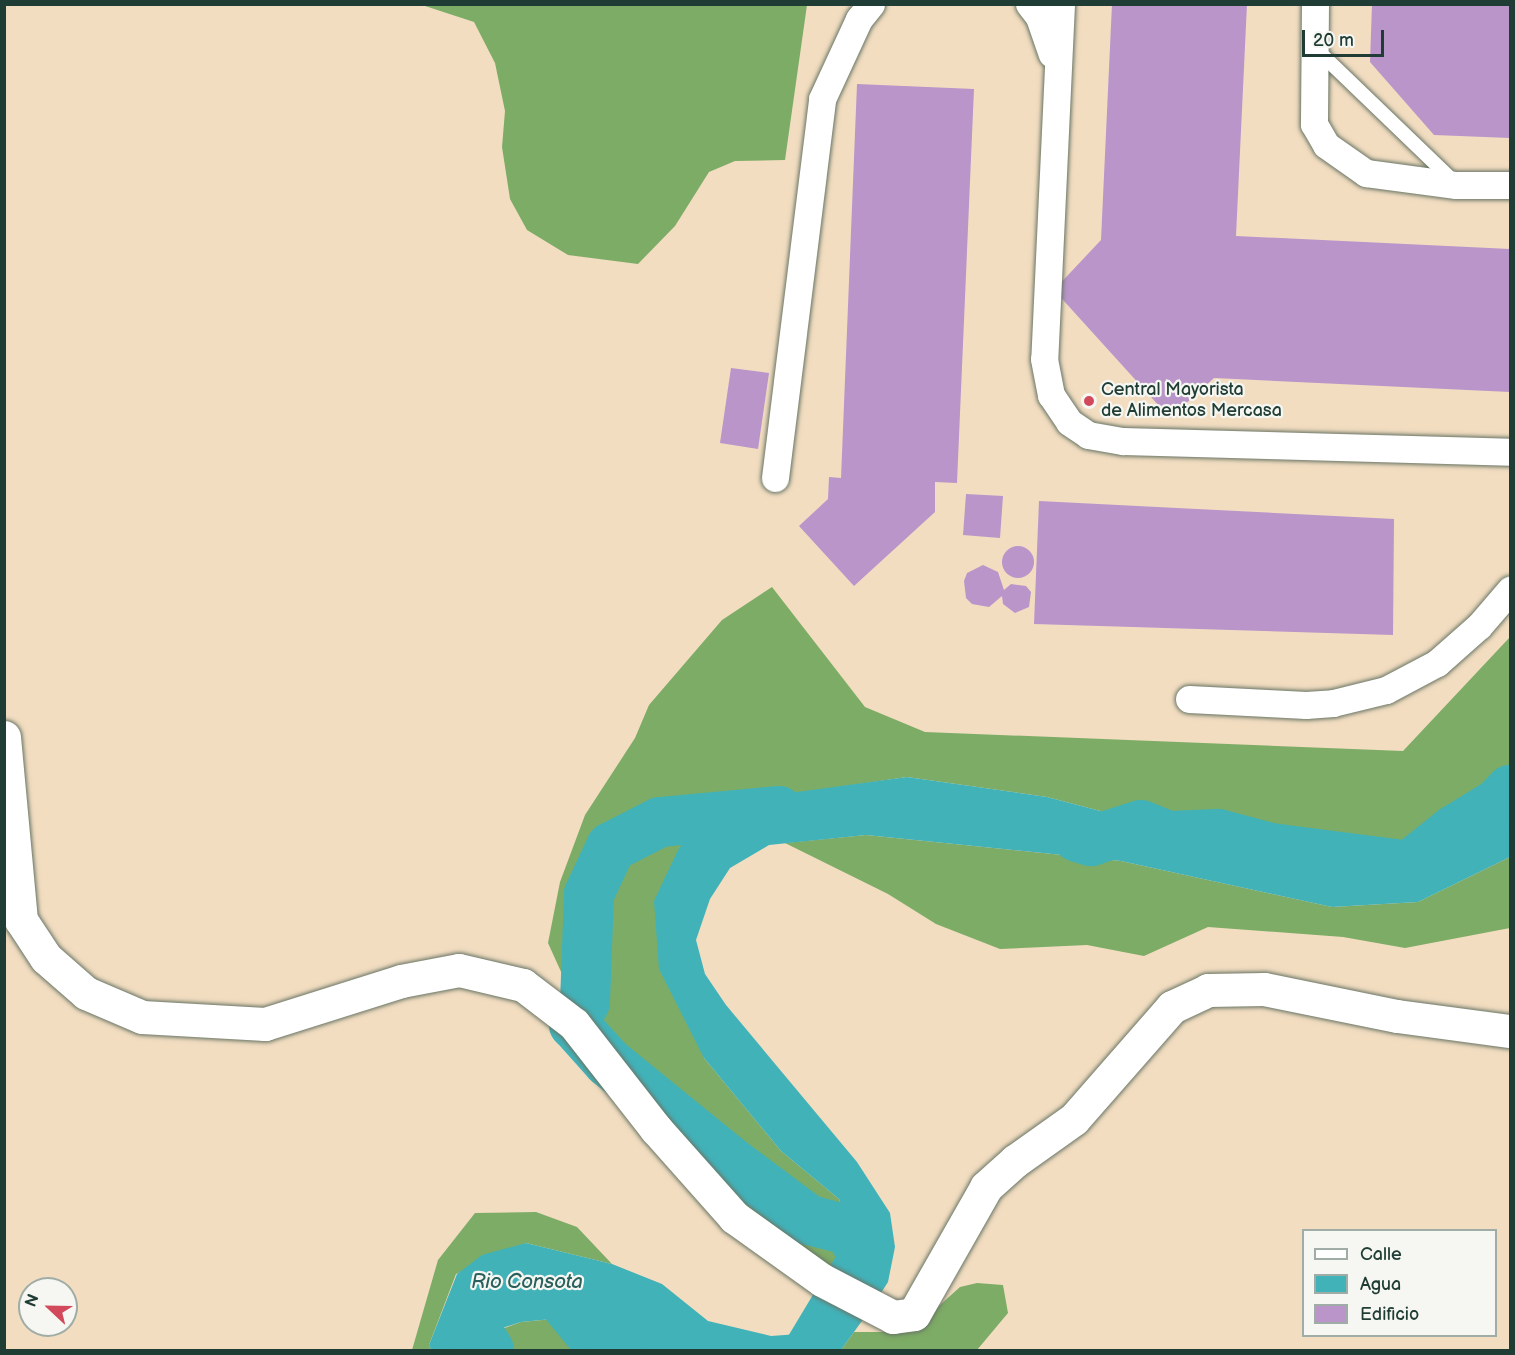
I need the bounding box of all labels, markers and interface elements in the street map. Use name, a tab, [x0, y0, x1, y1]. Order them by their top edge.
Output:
scale bar	[1305, 18, 1388, 56]
text: 20 m	[1313, 30, 1354, 51]
place label: Central Mayorista de Alimentos Mercasa	[1101, 380, 1282, 422]
marker: Central Mayorista de Alimentos Mercasa	[1082, 394, 1096, 408]
legend	[1302, 1229, 1497, 1337]
text: Calle	[1360, 1244, 1402, 1265]
water label: Rio Consota	[471, 1270, 583, 1294]
text: Agua	[1360, 1274, 1401, 1295]
north arrow	[18, 1277, 78, 1337]
text: N	[22, 1292, 44, 1310]
text: Edificio	[1360, 1304, 1419, 1325]

